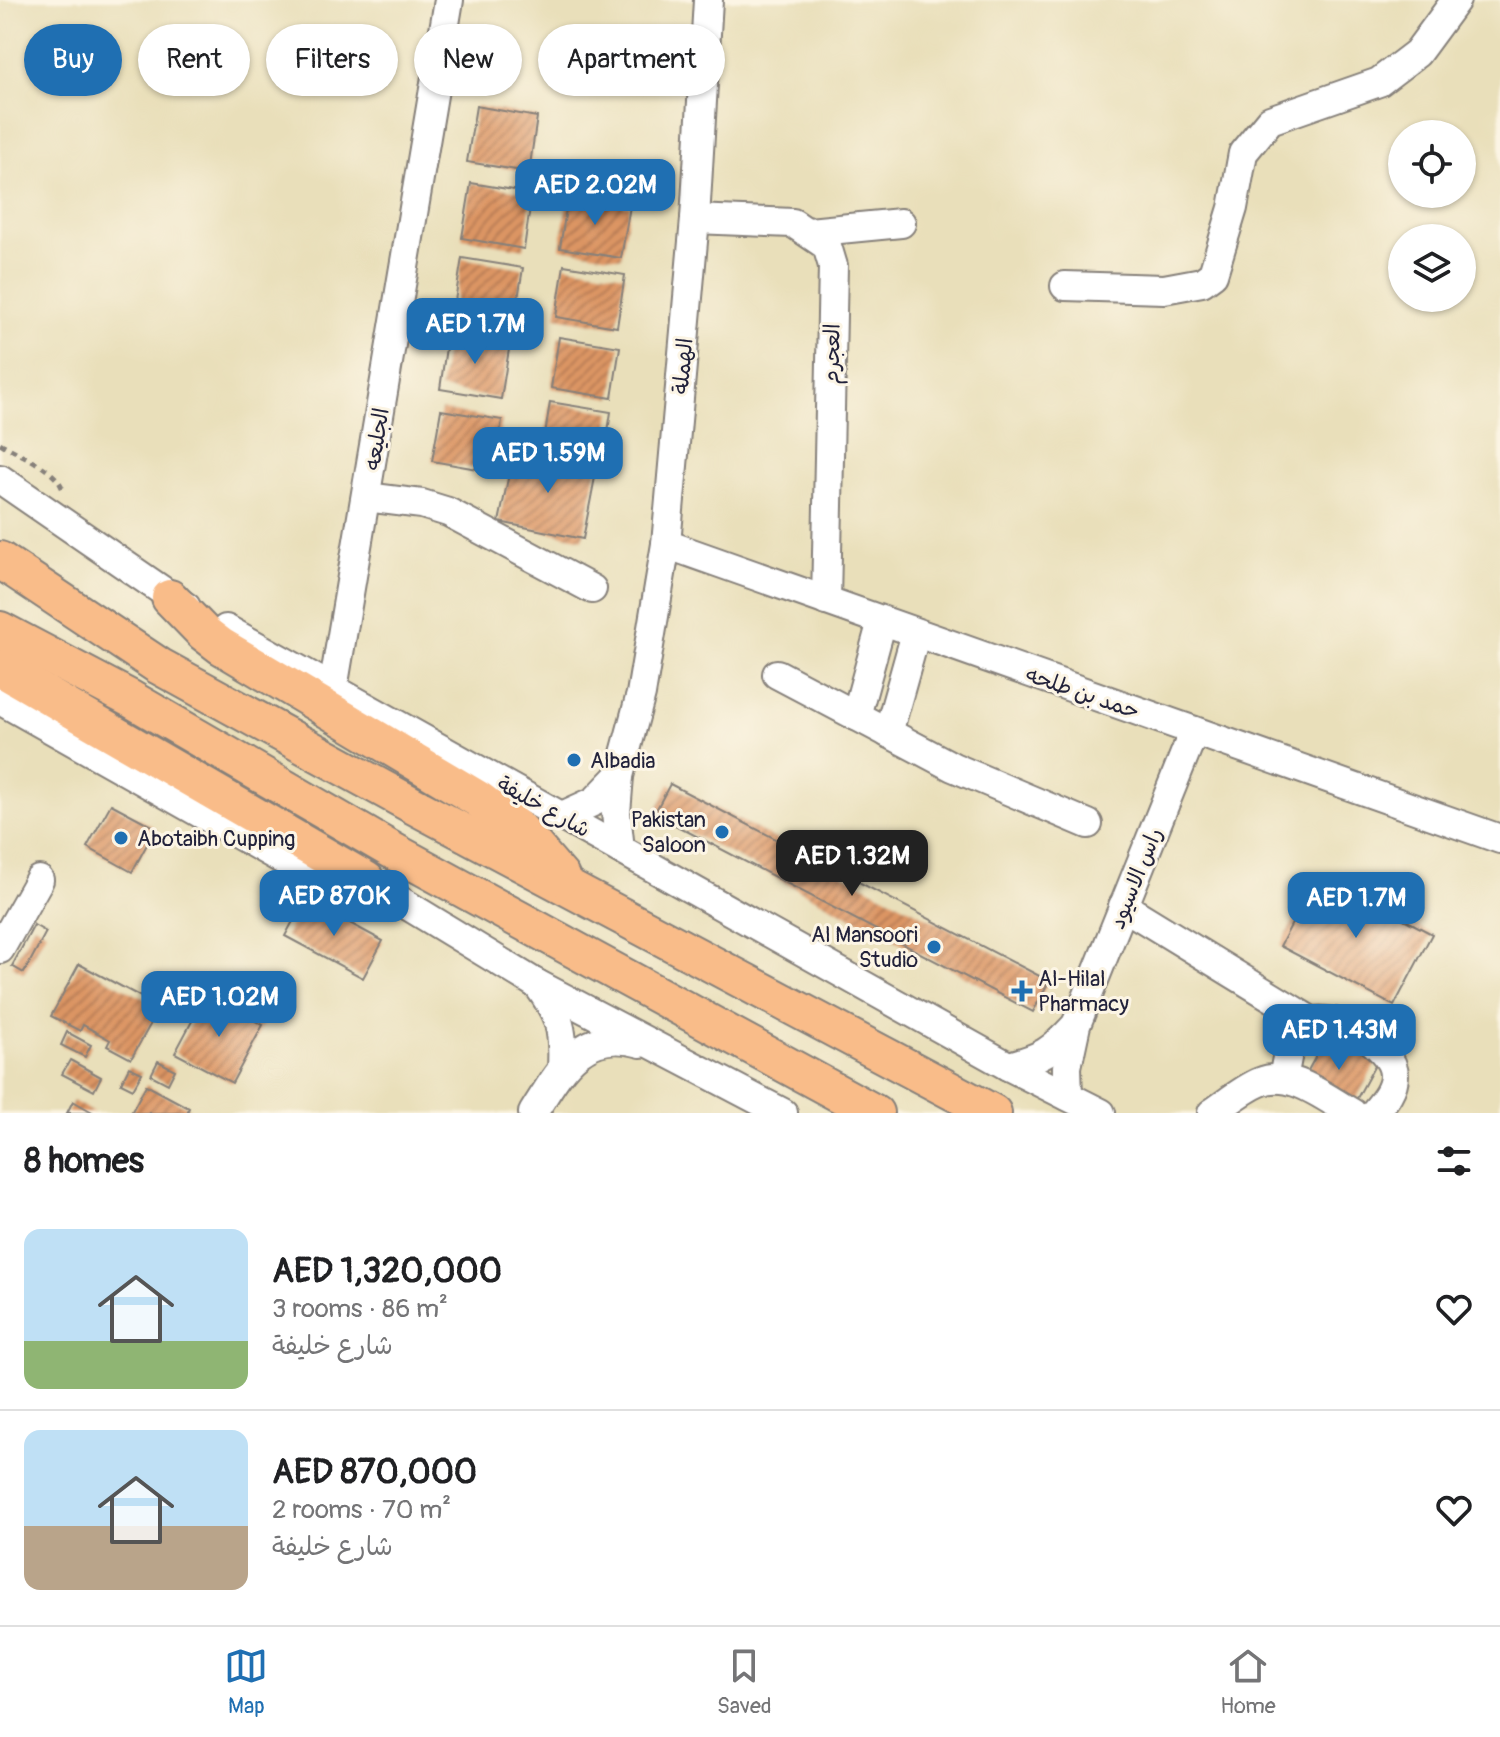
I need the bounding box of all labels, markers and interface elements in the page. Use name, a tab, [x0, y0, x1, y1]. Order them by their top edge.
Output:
chip: Buy	[24, 24, 122, 96]
chip: Rent	[138, 24, 250, 96]
chip: Filters	[266, 24, 398, 96]
chip: New	[414, 24, 522, 96]
chip: Apartment	[538, 24, 725, 96]
map controls	[1388, 120, 1476, 312]
button: locate	[1388, 120, 1476, 208]
pin: AED 2.02M	[503, 159, 687, 227]
text: AED 2.02M	[533, 169, 657, 201]
button: layers	[1388, 224, 1476, 312]
pin: AED 1.7M	[392, 298, 558, 366]
text: AED 1.7M	[425, 308, 525, 340]
street label: العجرم	[817, 323, 850, 385]
street label: الهملة	[667, 337, 699, 395]
street label: الجليعه	[358, 406, 396, 472]
pin: AED 1.59M	[456, 427, 640, 495]
text: AED 1.59M	[491, 437, 605, 469]
street label: حمد بن طلحه	[1022, 660, 1143, 726]
place label: Albadia	[590, 747, 655, 775]
marker: Albadia	[565, 751, 583, 769]
street label: شارع خليفة	[491, 770, 595, 845]
place label: Pakistan Saloon	[631, 806, 706, 859]
marker: Pakistan Saloon	[713, 823, 731, 841]
street label: راس الاسيود	[1103, 824, 1169, 933]
place label: Abotaibh Cupping	[137, 825, 295, 853]
marker: Abotaibh Cupping	[112, 829, 130, 847]
pin: AED 1.32M	[760, 830, 944, 898]
text: AED 1.32M	[794, 840, 910, 872]
pin: AED 870K	[251, 870, 417, 938]
pin: AED 1.7M	[1273, 872, 1439, 940]
text: AED 870K	[278, 880, 390, 912]
text: AED 1.7M	[1306, 882, 1406, 914]
place label: Al Mansoori Studio	[811, 921, 918, 974]
marker: Al Mansoori Studio	[925, 938, 943, 956]
place label: Al-Hilal Pharmacy	[1038, 965, 1129, 1018]
pin: AED 1.02M	[127, 971, 311, 1039]
text: AED 1.02M	[159, 981, 279, 1013]
marker: Al-Hilal Pharmacy	[1013, 982, 1031, 1000]
pin: AED 1.43M	[1247, 1004, 1431, 1072]
text: AED 1.43M	[1281, 1014, 1397, 1046]
icon: filters	[1432, 1139, 1476, 1183]
text: 8 homes	[24, 1140, 144, 1183]
text: AED 1,320,000	[272, 1250, 502, 1293]
icon: home	[88, 1261, 184, 1357]
icon: heart	[1432, 1287, 1476, 1331]
text: 3 rooms · 86 m²	[272, 1293, 448, 1325]
text: شارع خليفة	[272, 1330, 393, 1362]
text: AED 870,000	[272, 1451, 477, 1494]
icon: home	[88, 1462, 184, 1558]
icon: heart	[1432, 1488, 1476, 1532]
text: 2 rooms · 70 m²	[272, 1494, 451, 1526]
text: شارع خليفة	[272, 1531, 393, 1563]
tab: Map	[224, 1644, 268, 1720]
tab: Saved	[717, 1644, 772, 1720]
tab: Home	[1220, 1644, 1276, 1720]

